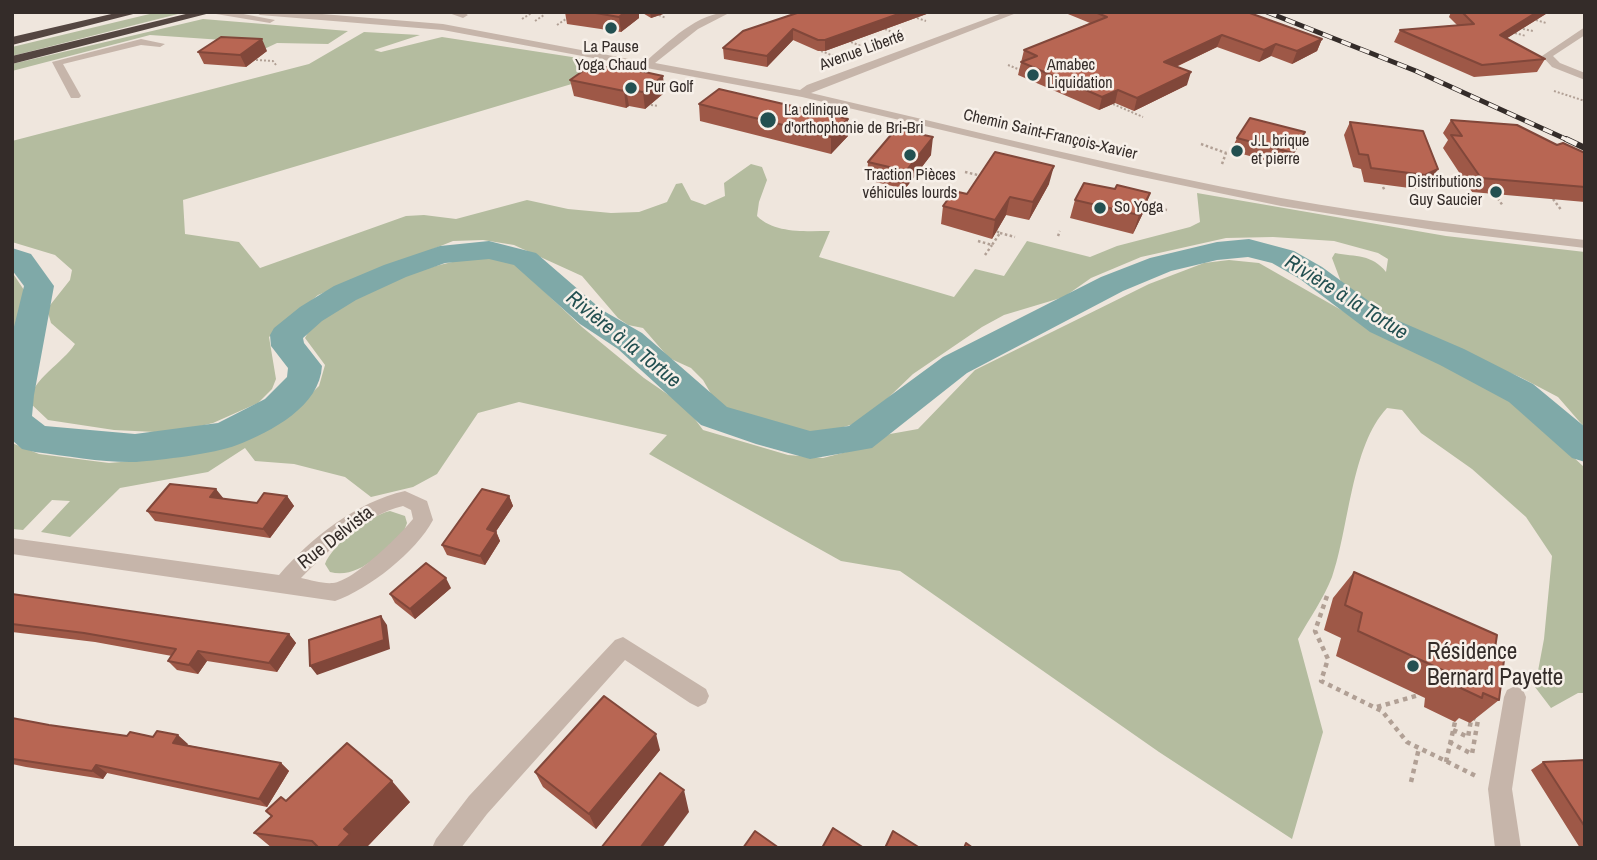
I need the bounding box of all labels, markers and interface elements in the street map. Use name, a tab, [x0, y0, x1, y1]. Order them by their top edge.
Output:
marker: La Pause Yoga Chaud	[603, 20, 619, 36]
street label: Avenue Liberté	[817, 27, 907, 75]
place label: La Pause Yoga Chaud	[575, 38, 647, 76]
place label: Amabec Liquidation	[1047, 56, 1113, 94]
marker: Amabec Liquidation	[1025, 67, 1041, 83]
place label: Pur Golf	[645, 78, 693, 98]
marker: Pur Golf	[623, 80, 639, 96]
place label: La clinique d'orthophonie de Bri-Bri	[784, 101, 924, 139]
street label: Chemin Saint-François-Xavier	[961, 106, 1139, 164]
marker: La clinique d'orthophonie de Bri-Bri	[758, 110, 778, 130]
place label: J.L brique et pierre	[1251, 132, 1309, 170]
marker: J.L brique et pierre	[1229, 143, 1245, 159]
marker: Traction Pièces véhicules lourds	[902, 147, 918, 163]
place label: Traction Pièces véhicules lourds	[863, 166, 957, 204]
place label: Distributions Guy Saucier	[1408, 173, 1482, 211]
marker: Distributions Guy Saucier	[1488, 184, 1504, 200]
place label: So Yoga	[1114, 198, 1163, 218]
marker: So Yoga	[1092, 200, 1108, 216]
water label: Rivière à la Tortue	[1280, 250, 1412, 346]
water label: Rivière à la Tortue	[561, 286, 685, 394]
street label: Rue Delvista	[294, 502, 378, 574]
place label: Résidence Bernard Payette	[1427, 639, 1563, 693]
marker: Résidence Bernard Payette	[1405, 658, 1421, 674]

